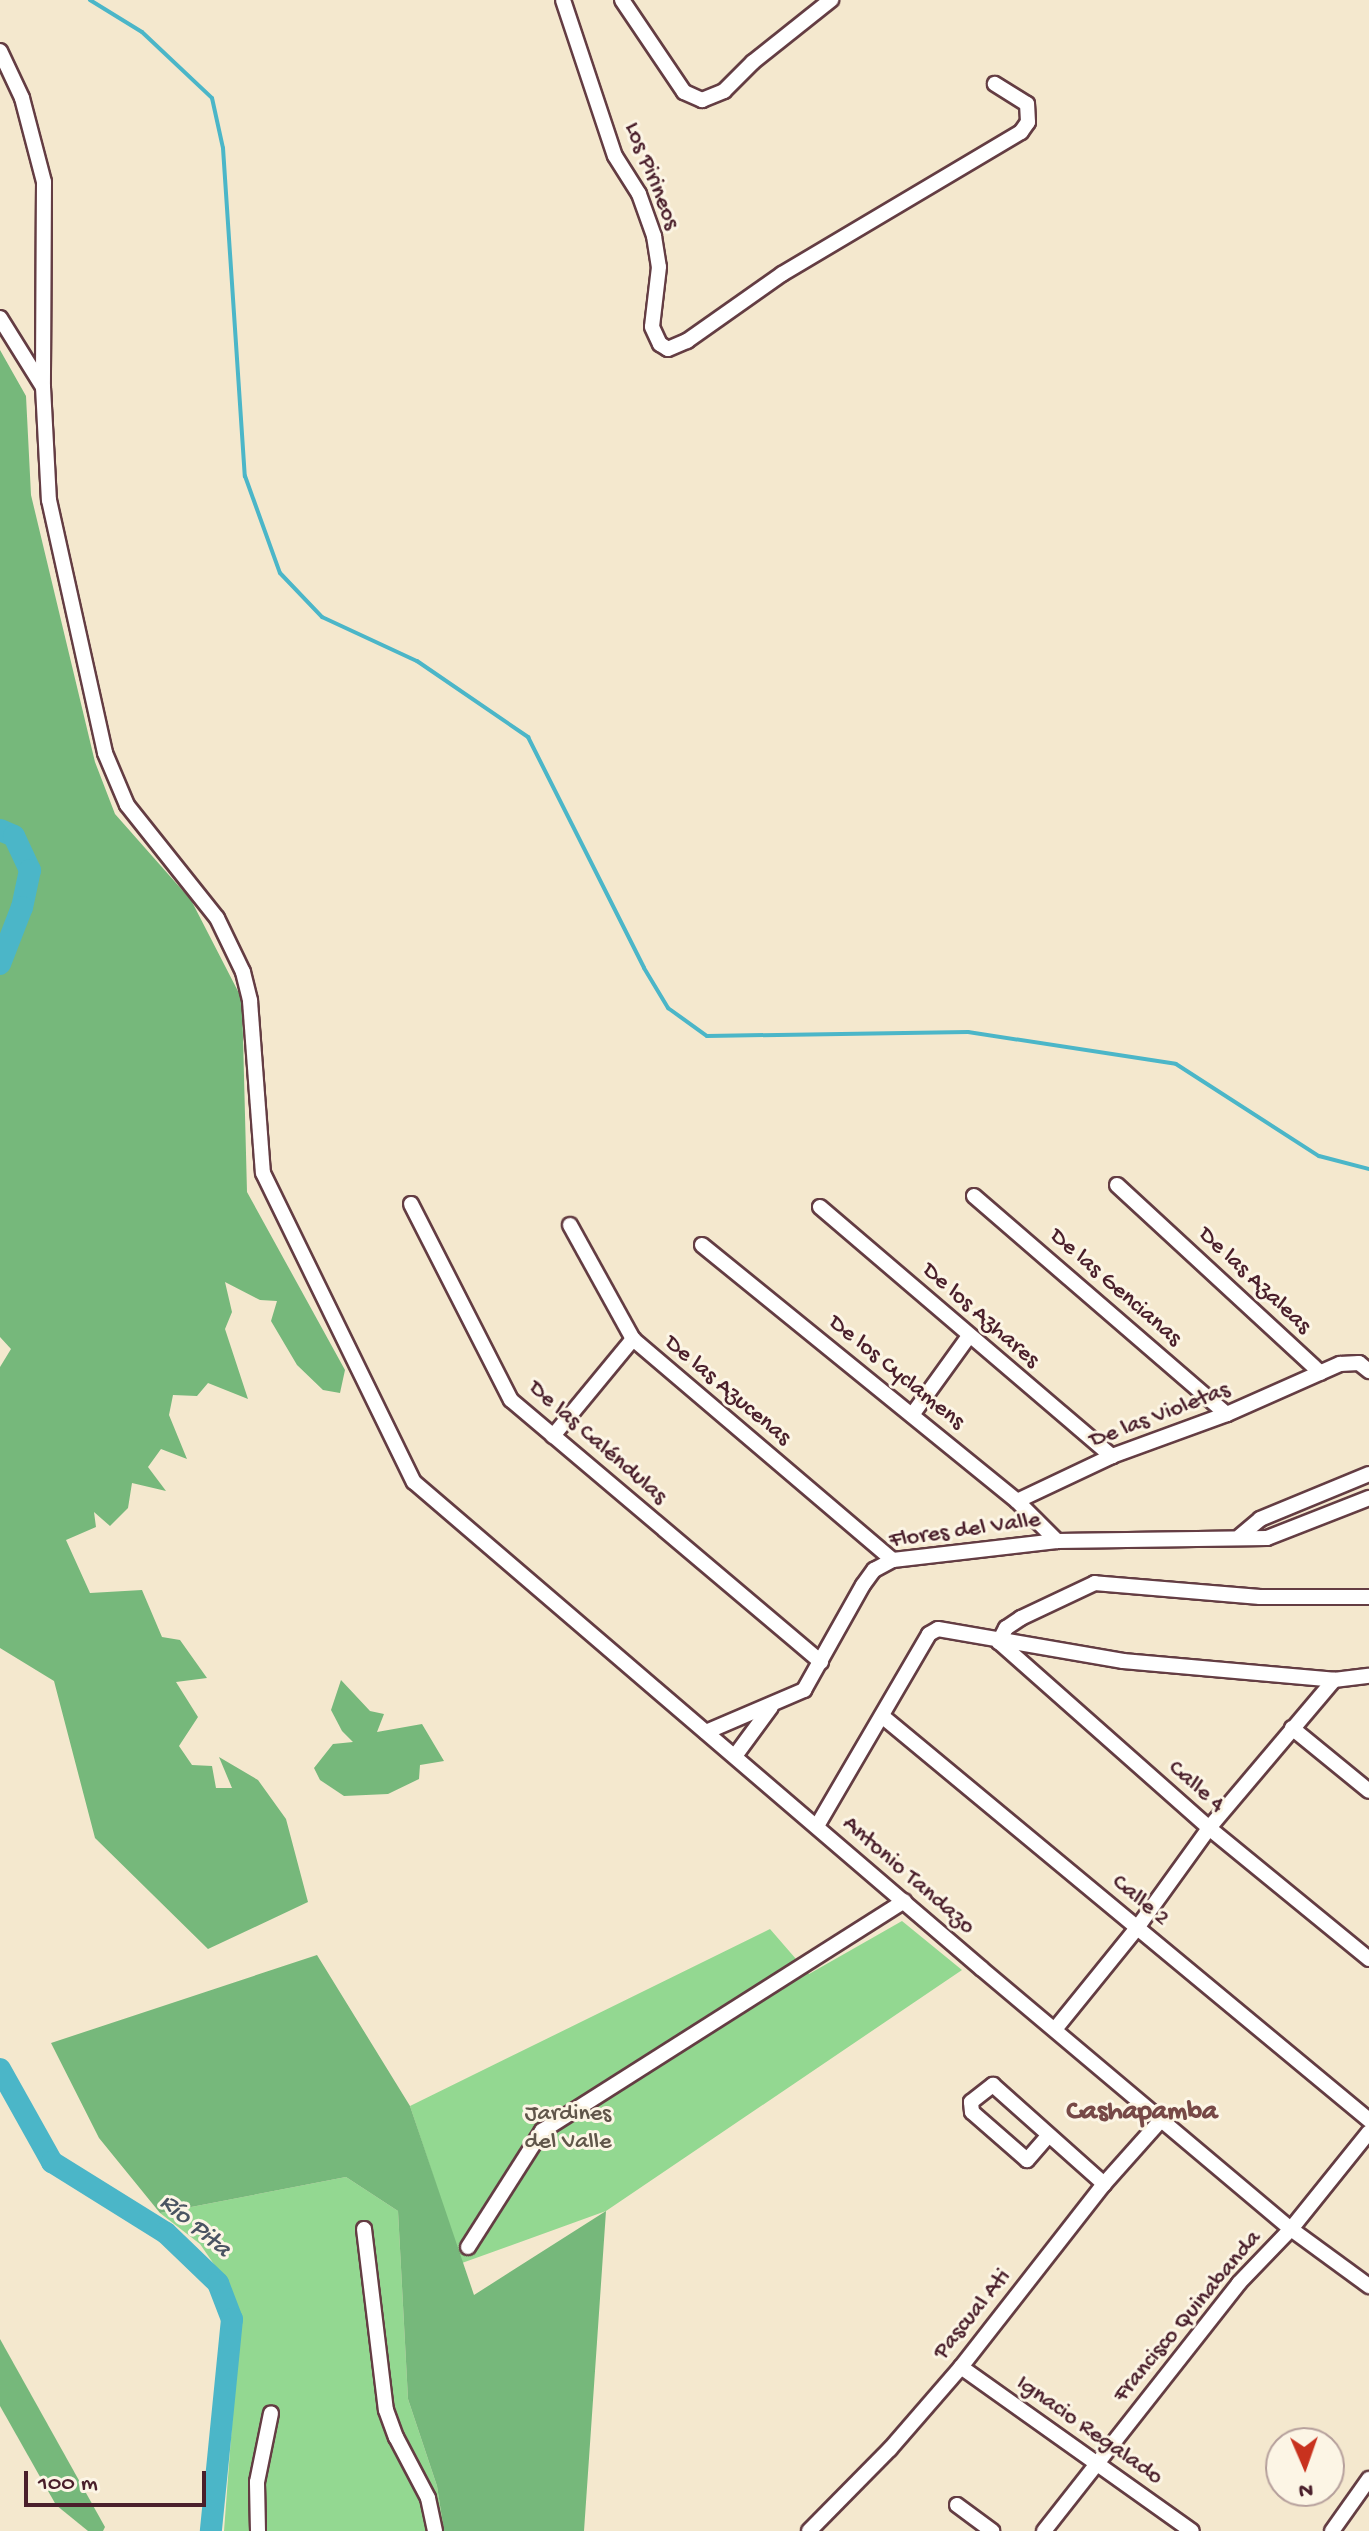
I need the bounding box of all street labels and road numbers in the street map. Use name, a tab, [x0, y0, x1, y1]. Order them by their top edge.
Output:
street label: Los Pirineos	[616, 118, 686, 234]
street label: De las Azaleas	[1191, 1221, 1317, 1341]
street label: De las Gencianas	[1043, 1223, 1187, 1353]
street label: De los Azhares	[915, 1257, 1045, 1375]
street label: De los Cyclamens	[822, 1309, 970, 1437]
street label: De las Azucenas	[658, 1330, 796, 1452]
street label: De las Caléndulas	[522, 1375, 672, 1511]
street label: De las Violetas	[1086, 1376, 1234, 1456]
street label: Flores del Valle	[887, 1506, 1043, 1556]
street label: Calle 4	[1162, 1754, 1230, 1820]
street label: Antonio Tandazo	[836, 1810, 980, 1942]
street label: Calle 2	[1105, 1869, 1175, 1933]
street label: Francisco Quinabanda	[1108, 2225, 1268, 2409]
street label: Pascual Ati	[928, 2264, 1018, 2366]
street label: Ignacio Regalado	[1010, 2370, 1168, 2492]

